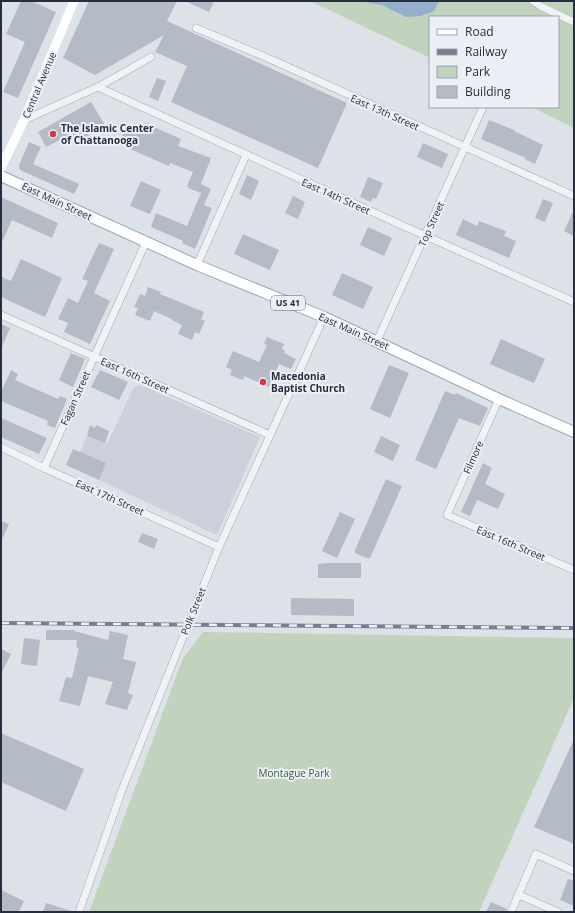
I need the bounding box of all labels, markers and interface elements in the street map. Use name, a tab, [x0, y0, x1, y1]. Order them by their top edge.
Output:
legend	[429, 16, 559, 108]
text: Road	[465, 23, 494, 40]
text: Railway	[465, 43, 508, 60]
street label: Central Avenue	[19, 49, 59, 121]
text: Park	[465, 63, 491, 80]
text: Building	[465, 83, 511, 100]
street label: East 13th Street	[348, 91, 422, 134]
place label: The Islamic Center of Chattanooga	[61, 121, 154, 147]
marker: The Islamic Center of Chattanooga	[48, 129, 58, 139]
street label: East 14th Street	[299, 175, 373, 218]
street label: East Main Street	[20, 179, 95, 224]
street label: Top Street	[415, 199, 447, 249]
road number: US 41	[271, 296, 305, 310]
street label: East Main Street	[317, 309, 392, 353]
street label: East 16th Street	[98, 354, 172, 397]
street label: Fagan Street	[57, 368, 93, 428]
place label: Macedonia Baptist Church	[271, 369, 345, 395]
marker: Macedonia Baptist Church	[258, 377, 268, 387]
street label: Filmore	[459, 438, 487, 476]
street label: East 17th Street	[73, 476, 147, 519]
street label: East 16th Street	[474, 522, 548, 564]
street label: Polk Street	[177, 585, 209, 637]
park label: Montague Park	[259, 766, 330, 780]

